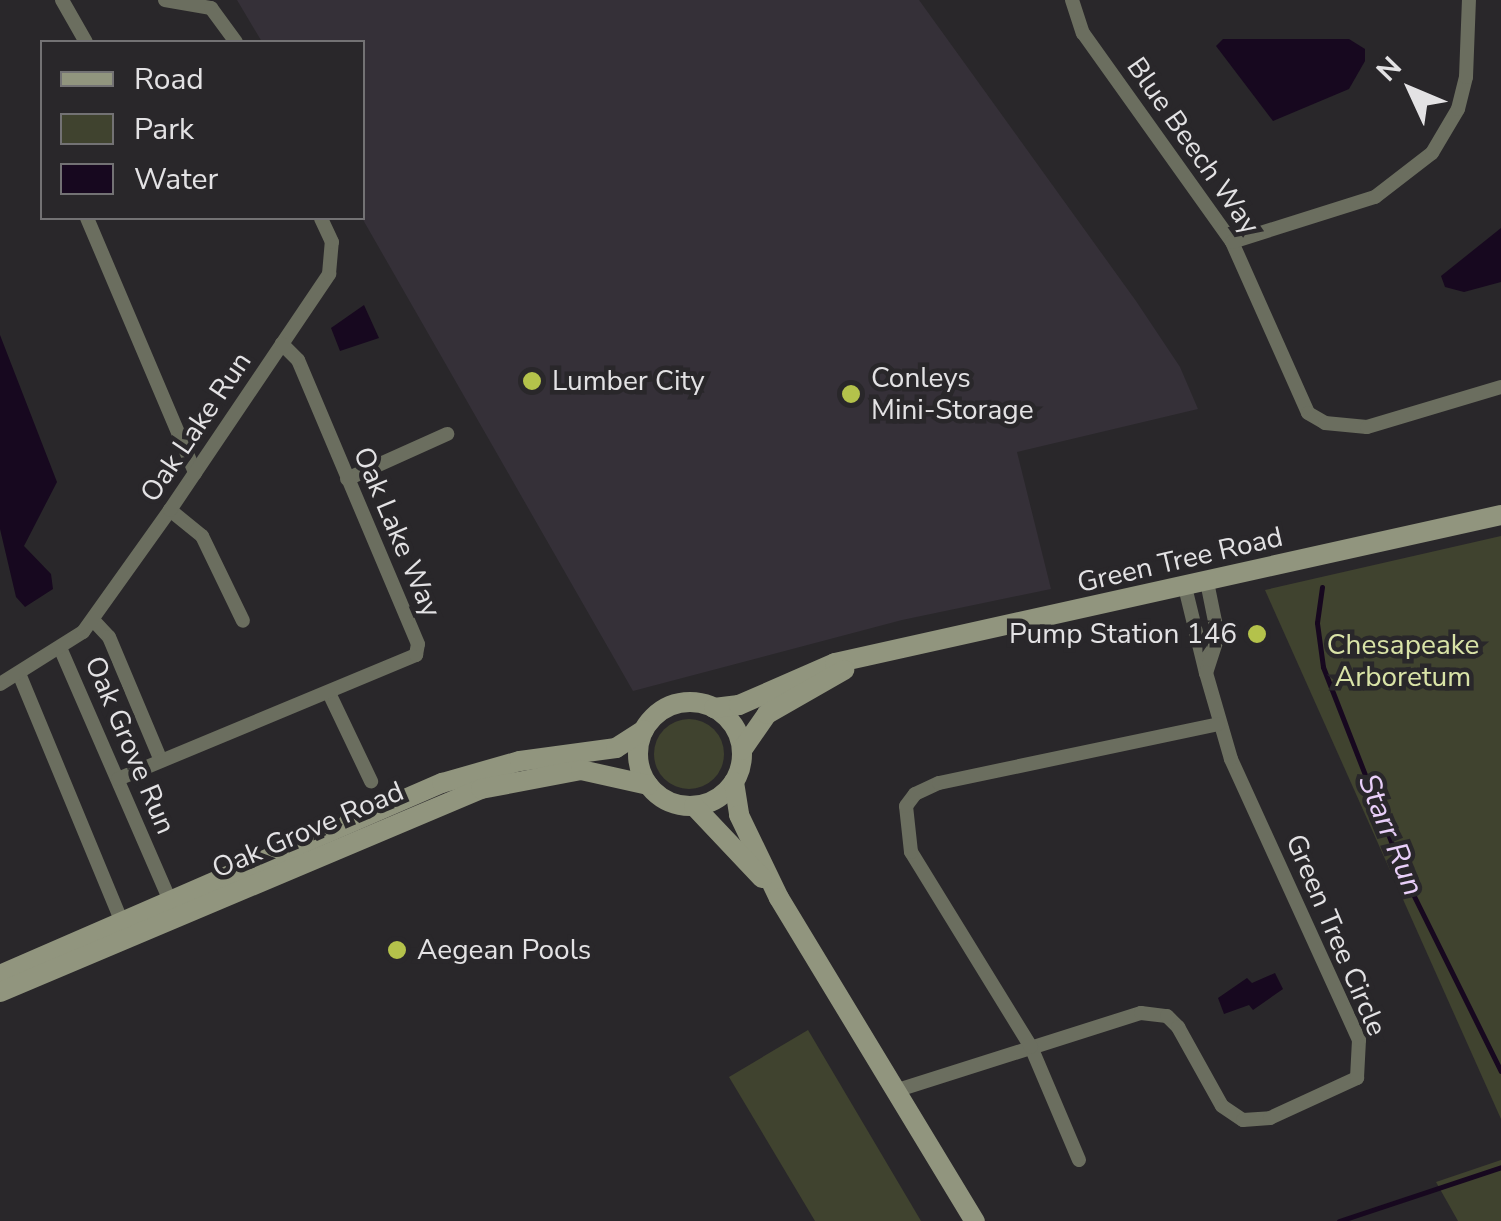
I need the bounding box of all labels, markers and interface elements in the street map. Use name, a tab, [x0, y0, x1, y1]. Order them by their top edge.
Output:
legend	[40, 40, 365, 220]
north arrow	[1361, 40, 1461, 140]
text: N	[1368, 48, 1410, 90]
street label: Blue Beech Way	[1120, 51, 1266, 241]
text: Road	[134, 59, 204, 100]
text: Park	[134, 109, 194, 150]
text: Water	[134, 159, 218, 200]
street label: Oak Lake Run	[134, 346, 258, 508]
place label: Conleys Mini-Storage	[871, 361, 1034, 427]
place label: Lumber City	[552, 364, 705, 398]
marker: Lumber City	[521, 370, 543, 392]
marker: Conleys Mini-Storage	[840, 383, 862, 405]
street label: Oak Lake Way	[346, 442, 448, 622]
street label: Green Tree Road	[1074, 520, 1286, 600]
place label: Pump Station 146	[1009, 617, 1237, 651]
marker: Pump Station 146	[1246, 623, 1268, 645]
park label: Chesapeake Arboretum	[1327, 628, 1479, 694]
street label: Oak Grove Run	[77, 651, 183, 839]
water label: Starr Run	[1349, 769, 1431, 901]
street label: Oak Grove Road	[207, 775, 409, 885]
street label: Green Tree Circle	[1278, 829, 1394, 1041]
place label: Aegean Pools	[417, 933, 591, 967]
marker: Aegean Pools	[386, 939, 408, 961]

